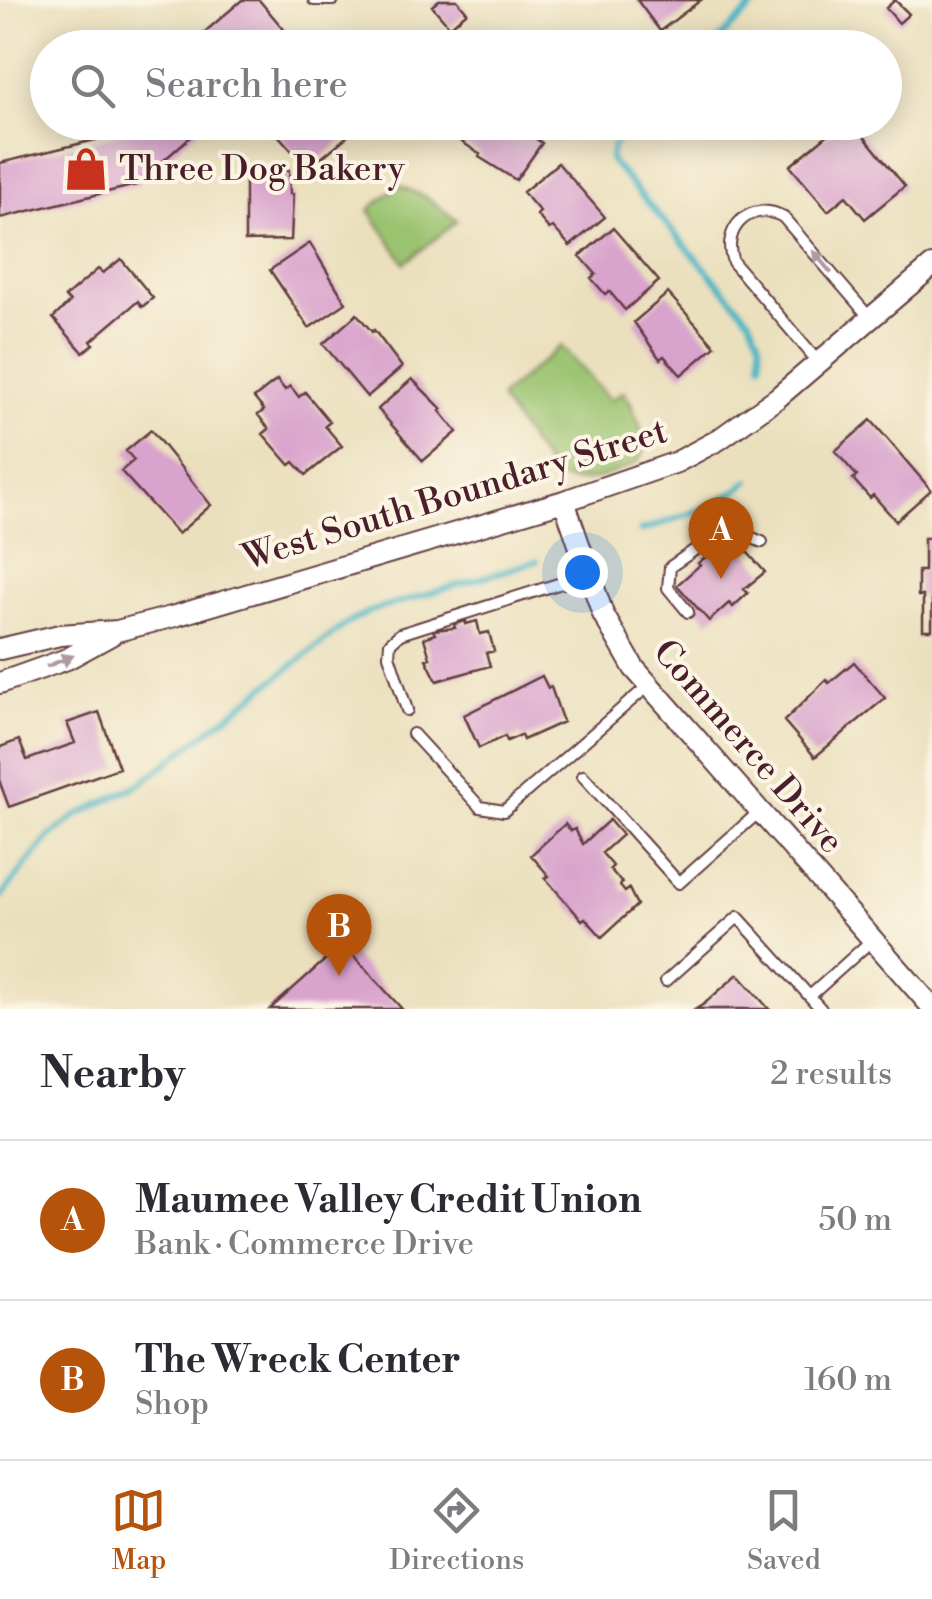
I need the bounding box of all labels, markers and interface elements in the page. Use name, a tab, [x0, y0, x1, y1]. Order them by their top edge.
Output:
search box	[30, 30, 902, 140]
icon: search	[65, 58, 120, 113]
text: Search here	[145, 62, 348, 109]
shop icon: Three Dog Bakery	[62, 145, 110, 193]
place label: Three Dog Bakery	[119, 148, 406, 191]
one-way arrow	[812, 250, 833, 275]
street label: West South Boundary Street	[237, 410, 672, 580]
pin: A	[688, 496, 754, 579]
your location	[557, 547, 608, 598]
street label: Commerce Drive	[644, 631, 852, 863]
one-way arrow	[45, 652, 75, 668]
pin: B	[306, 894, 372, 976]
text: Nearby	[40, 1048, 185, 1101]
text: 2 results	[770, 1054, 892, 1094]
text: Maumee Valley Credit Union	[135, 1177, 642, 1224]
text: A	[61, 1200, 84, 1240]
text: 50 m	[819, 1200, 892, 1240]
text: Bank · Commerce Drive	[135, 1224, 474, 1264]
text: The Wreck Center	[135, 1337, 461, 1384]
text: B	[60, 1360, 85, 1400]
text: 160 m	[804, 1360, 892, 1400]
text: Shop	[135, 1384, 209, 1424]
tab: Map	[111, 1483, 166, 1578]
tab: Directions	[389, 1483, 524, 1578]
tab: Saved	[747, 1483, 821, 1578]

